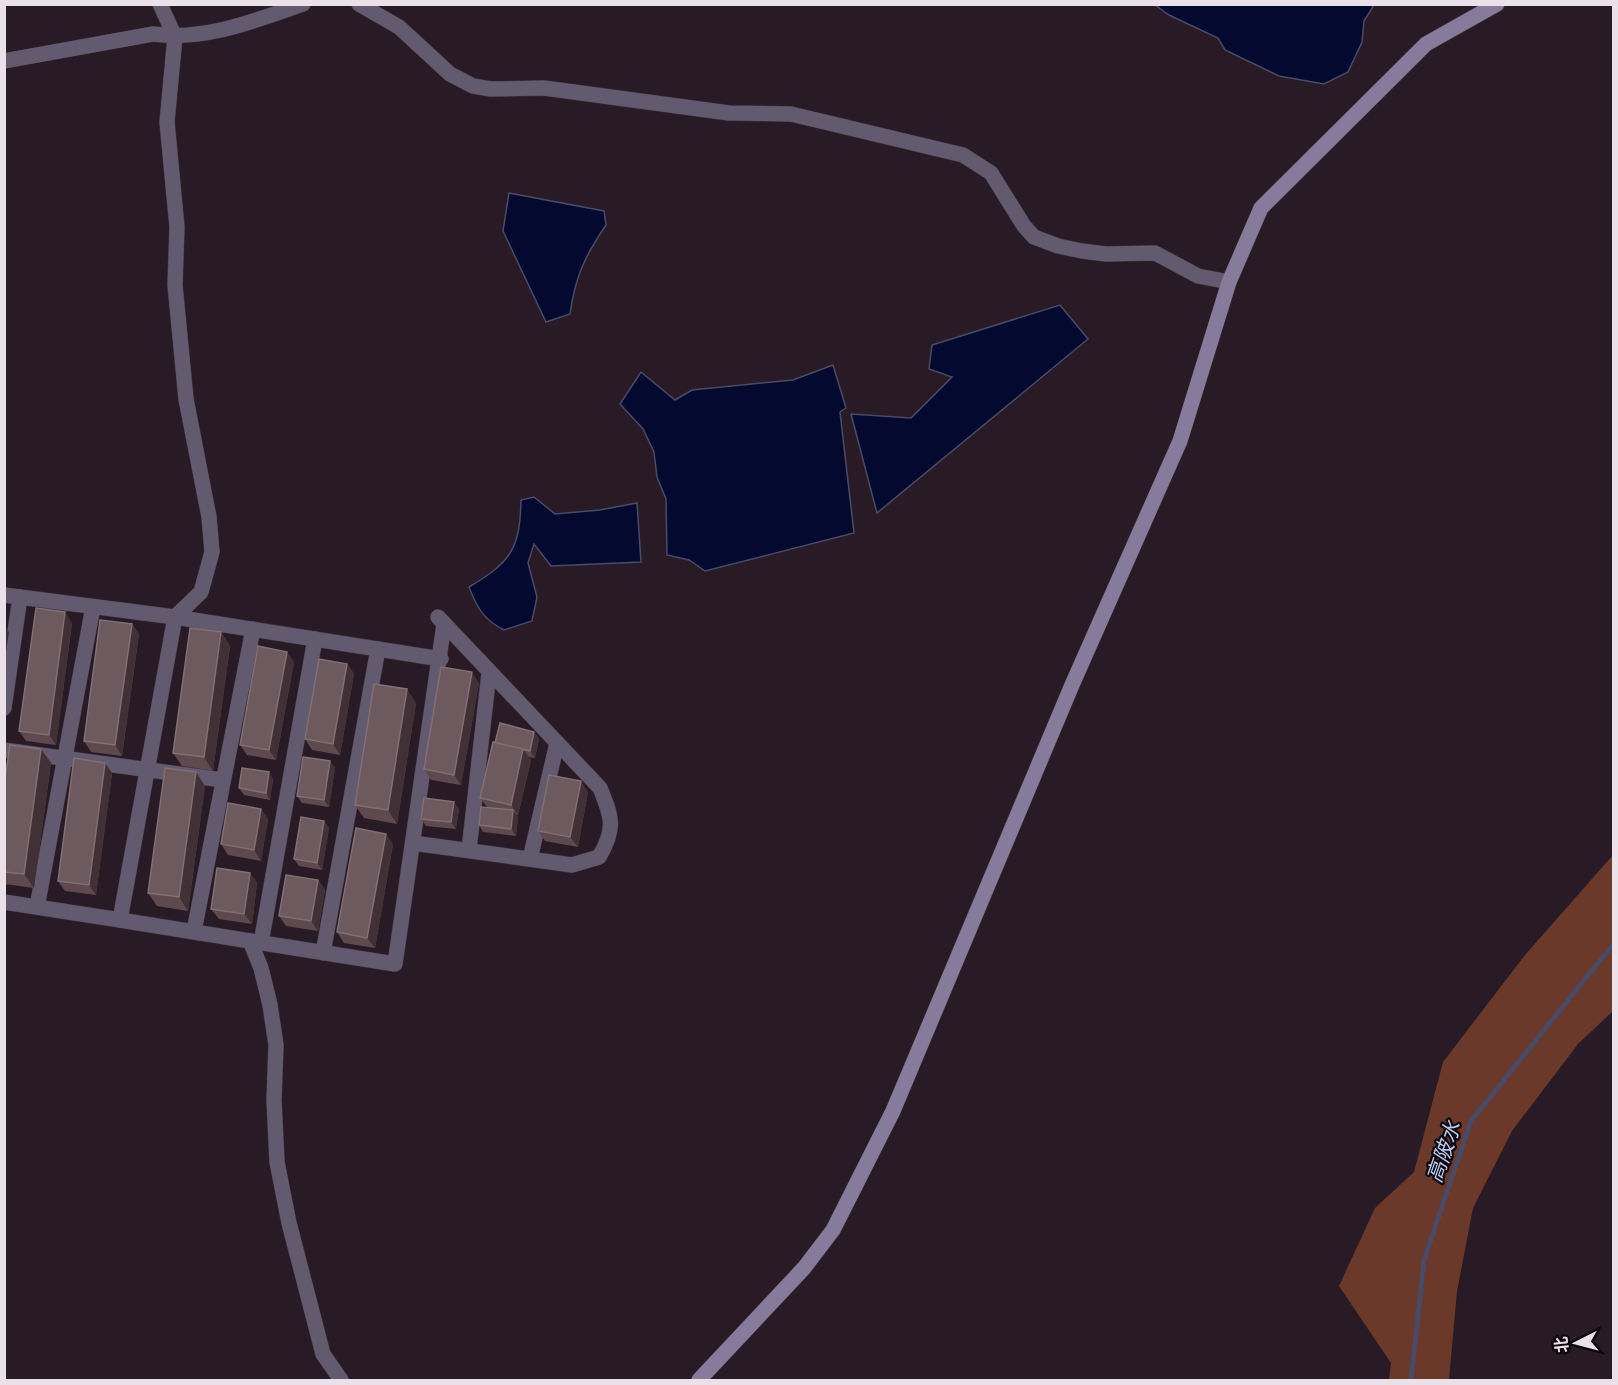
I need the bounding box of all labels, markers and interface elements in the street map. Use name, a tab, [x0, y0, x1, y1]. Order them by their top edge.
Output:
water label: 高陂水	[1420, 1116, 1467, 1186]
north arrow	[1546, 1313, 1606, 1373]
text: 北	[1549, 1335, 1573, 1354]

